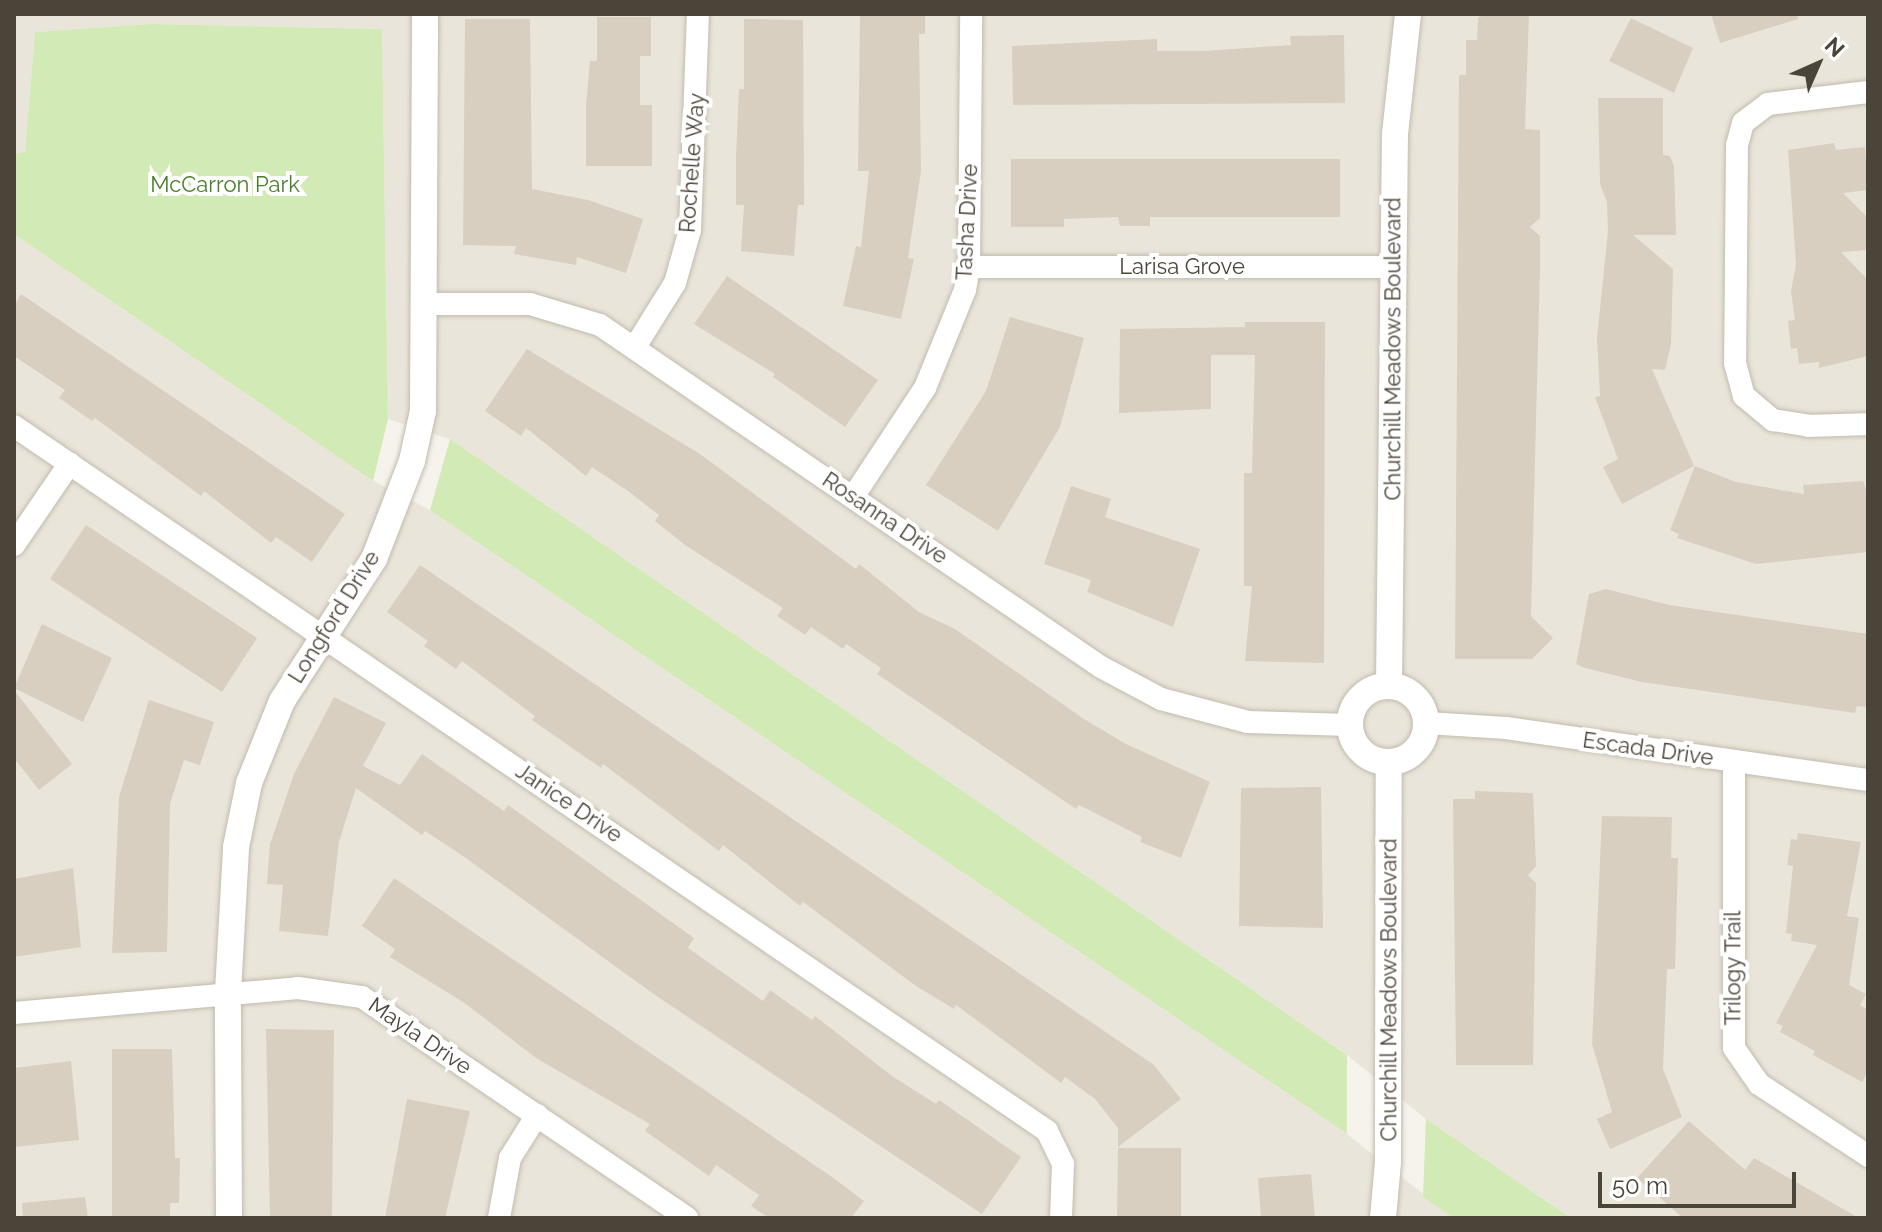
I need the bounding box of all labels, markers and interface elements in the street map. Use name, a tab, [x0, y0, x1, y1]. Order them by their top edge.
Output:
north arrow	[1778, 24, 1858, 104]
text: N	[1820, 32, 1850, 62]
street label: Rochelle Way	[674, 92, 710, 234]
street label: Tasha Drive	[951, 163, 983, 281]
park label: McCarron Park	[150, 172, 300, 198]
street label: Churchill Meadows Boulevard	[1380, 197, 1406, 501]
street label: Larisa Grove	[1119, 254, 1245, 280]
street label: Rosanna Drive	[817, 466, 953, 570]
street label: Longford Drive	[283, 546, 385, 688]
street label: Escada Drive	[1581, 727, 1715, 771]
street label: Janice Drive	[511, 758, 627, 848]
street label: Churchill Meadows Boulevard	[1376, 838, 1402, 1142]
street label: Trilogy Trail	[1720, 910, 1746, 1026]
street label: Mayla Drive	[363, 992, 477, 1080]
scale bar	[1602, 1156, 1800, 1206]
text: 50 m	[1612, 1171, 1668, 1200]

